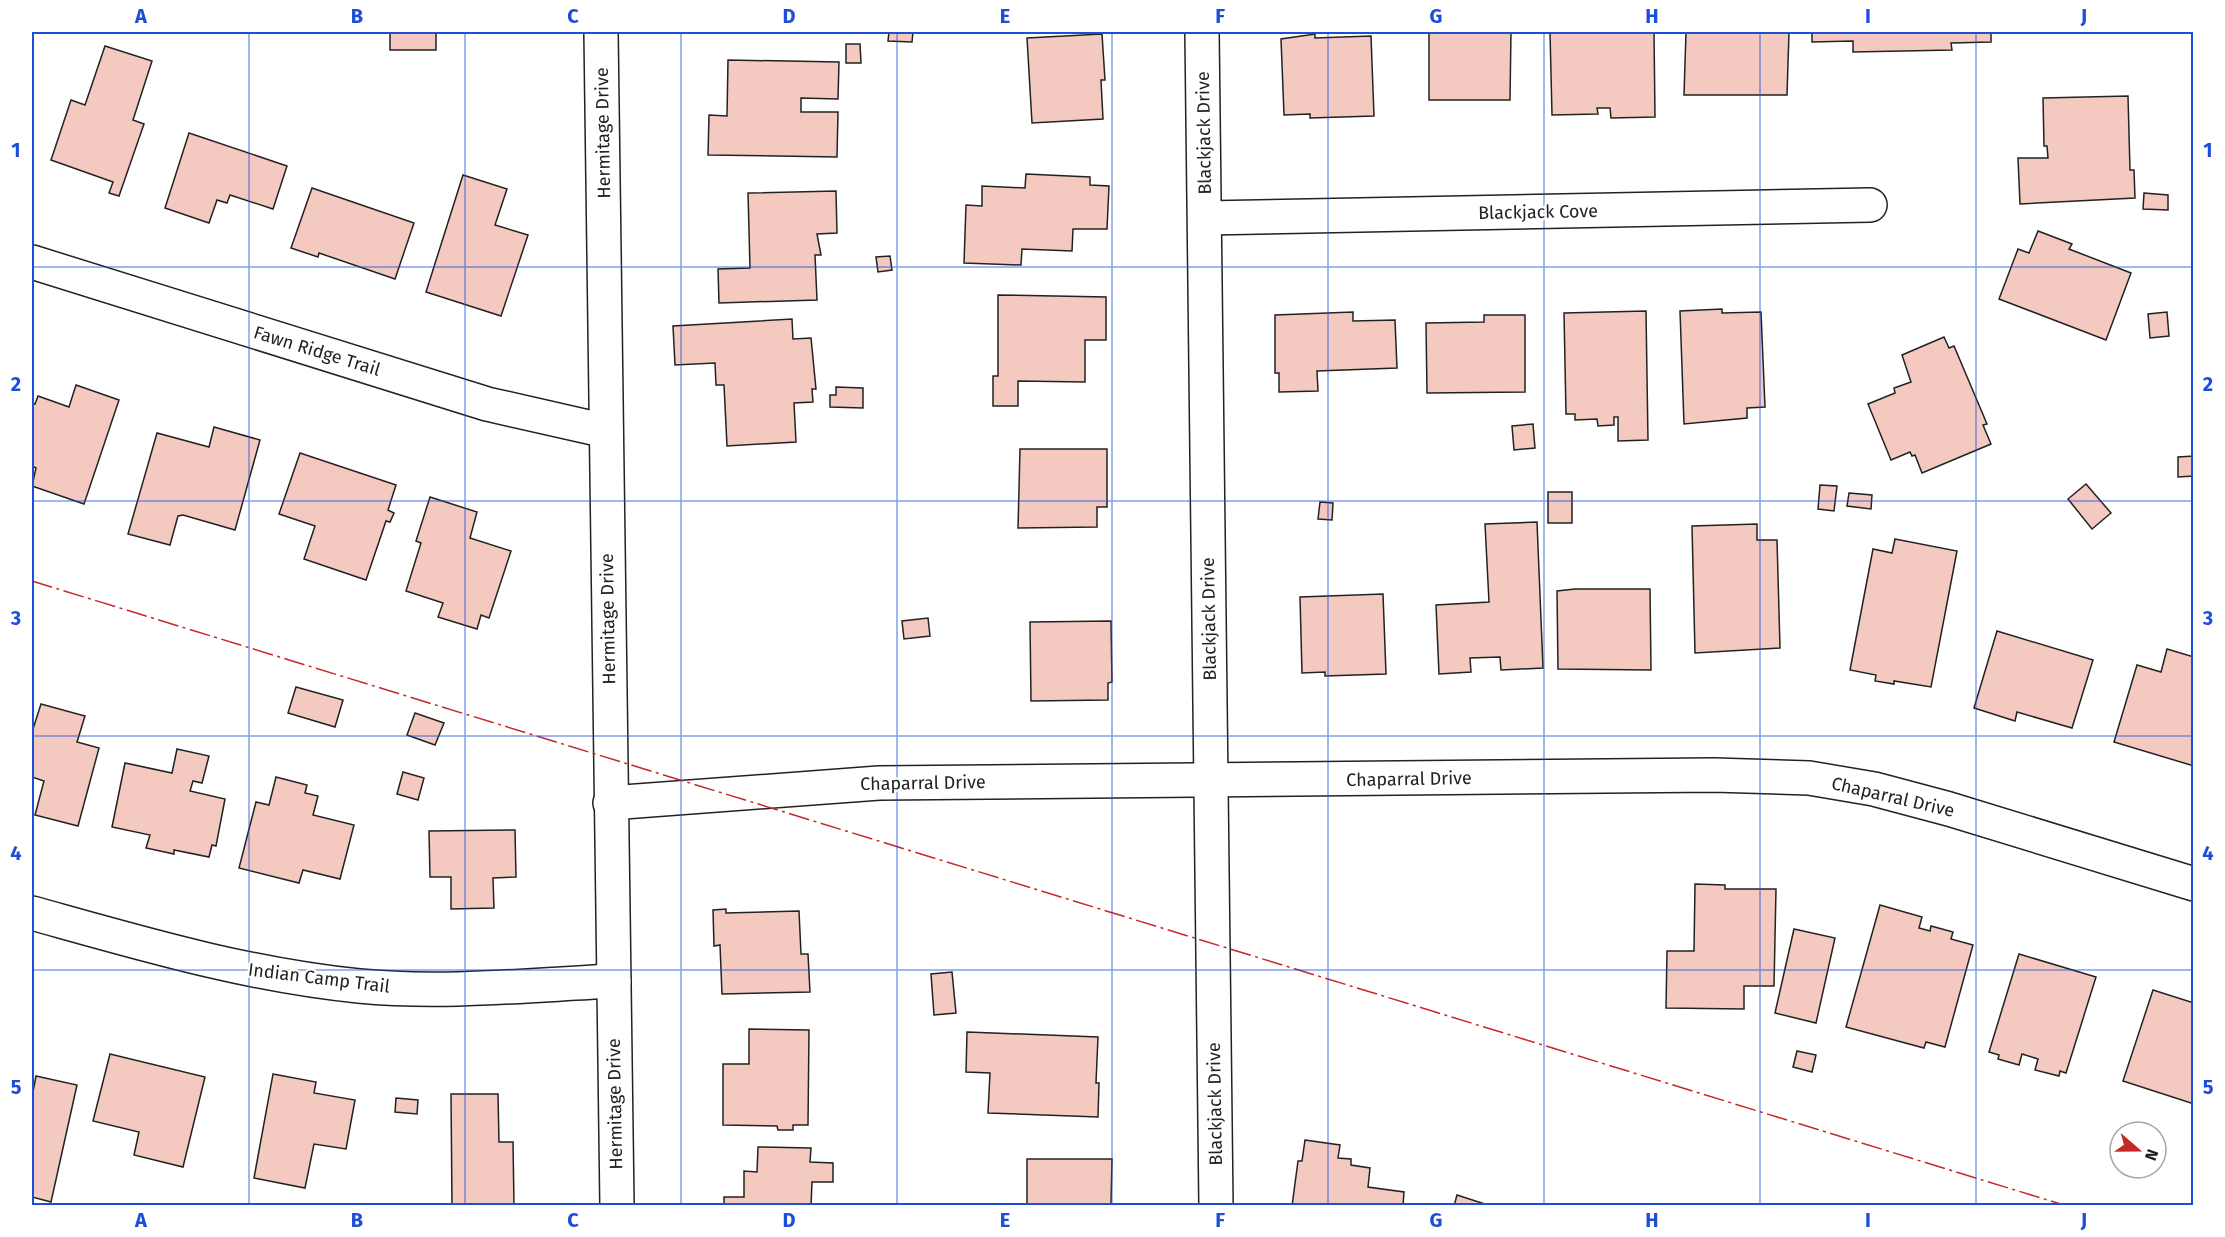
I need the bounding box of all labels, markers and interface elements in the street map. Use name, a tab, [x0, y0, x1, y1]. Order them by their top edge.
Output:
text: A	[134, 4, 148, 28]
text: B	[351, 4, 363, 28]
text: C	[567, 4, 579, 28]
text: D	[782, 4, 796, 28]
text: E	[1000, 4, 1010, 28]
text: F	[1215, 4, 1225, 28]
text: G	[1430, 4, 1442, 28]
text: H	[1645, 4, 1659, 28]
text: I	[1865, 4, 1871, 28]
text: J	[2080, 4, 2087, 28]
street label: Hermitage Drive	[591, 67, 615, 199]
street label: Blackjack Drive	[1192, 71, 1216, 195]
text: 1	[11, 138, 21, 162]
text: 1	[2203, 138, 2213, 162]
street label: Blackjack Cove	[1478, 200, 1598, 224]
street label: Fawn Ridge Trail	[251, 321, 383, 381]
text: 2	[11, 372, 21, 396]
text: 2	[2203, 372, 2213, 396]
street label: Hermitage Drive	[596, 553, 620, 685]
street label: Blackjack Drive	[1197, 557, 1221, 681]
text: 3	[10, 606, 21, 630]
text: 3	[2202, 606, 2213, 630]
street label: Chaparral Drive	[1346, 767, 1472, 791]
street label: Chaparral Drive	[860, 771, 986, 795]
street label: Chaparral Drive	[1829, 772, 1957, 822]
text: 4	[10, 841, 22, 865]
text: 4	[2202, 841, 2214, 865]
street label: Indian Camp Trail	[247, 958, 391, 998]
street label: Hermitage Drive	[603, 1038, 627, 1170]
street label: Blackjack Drive	[1203, 1042, 1227, 1166]
text: 5	[11, 1075, 22, 1099]
text: 5	[2203, 1075, 2214, 1099]
north arrow	[2108, 1120, 2168, 1180]
text: N	[2141, 1147, 2162, 1163]
text: A	[134, 1208, 148, 1232]
text: B	[351, 1208, 363, 1232]
text: C	[567, 1208, 579, 1232]
text: D	[782, 1208, 796, 1232]
text: E	[1000, 1208, 1010, 1232]
text: F	[1215, 1208, 1225, 1232]
text: G	[1430, 1208, 1442, 1232]
text: H	[1645, 1208, 1659, 1232]
text: I	[1865, 1208, 1871, 1232]
text: J	[2080, 1208, 2087, 1232]

